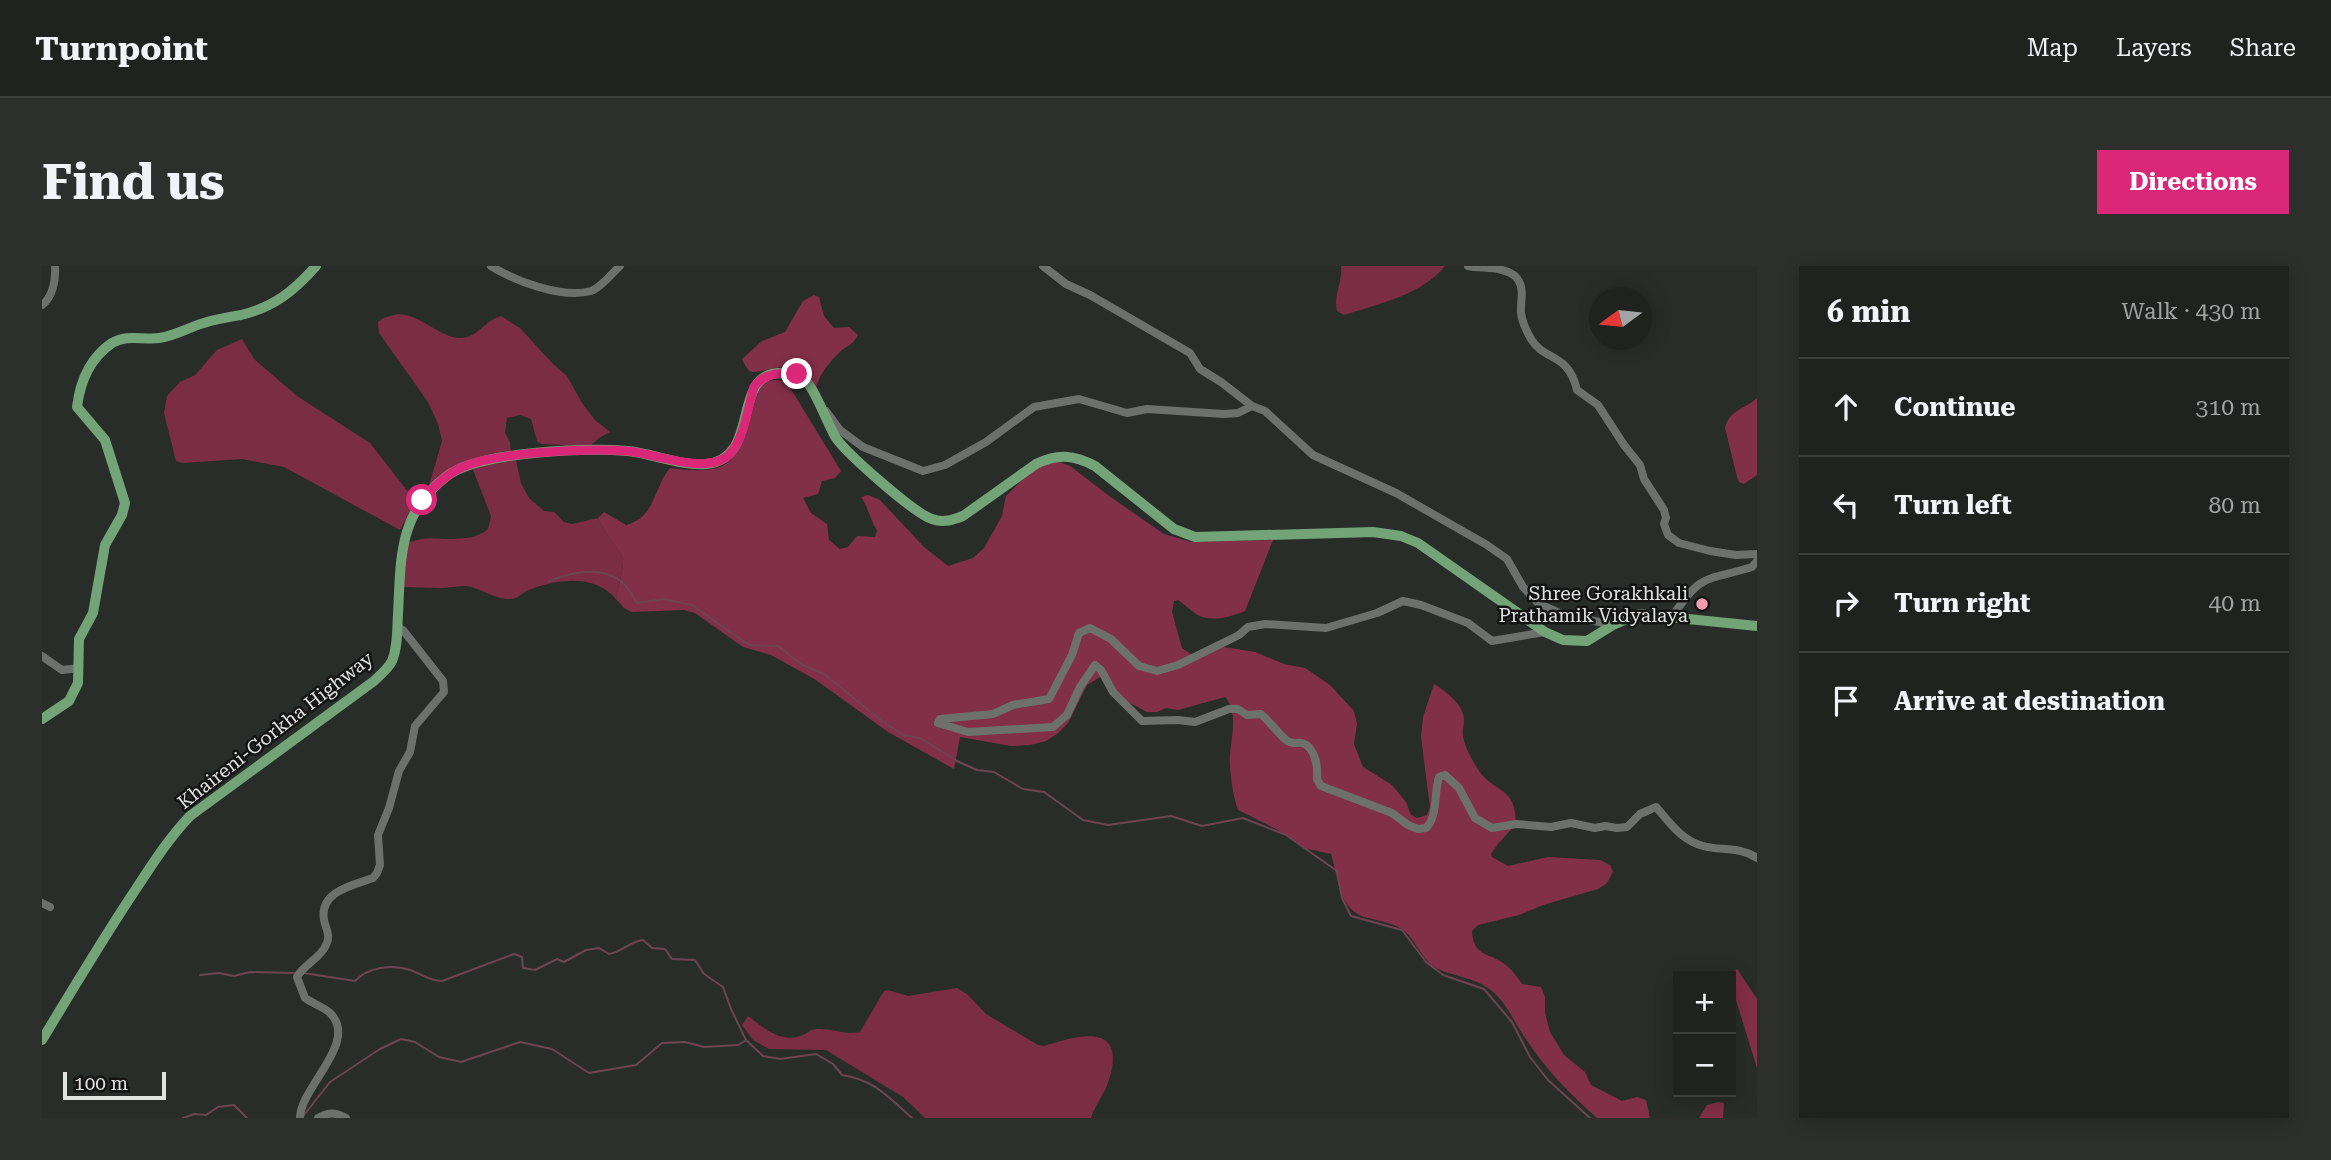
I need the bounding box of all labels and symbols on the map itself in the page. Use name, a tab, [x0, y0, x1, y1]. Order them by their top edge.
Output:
north arrow	[1589, 287, 1652, 350]
route end	[781, 358, 812, 389]
route start	[406, 484, 437, 515]
place label: Shree Gorakhkali Prathamik Vidyalaya	[1499, 582, 1689, 627]
marker: Shree Gorakhkali Prathamik Vidyalaya	[1694, 596, 1710, 612]
street label: Khaireni-Gorkha Highway	[173, 646, 378, 814]
scale bar	[63, 1069, 166, 1101]

